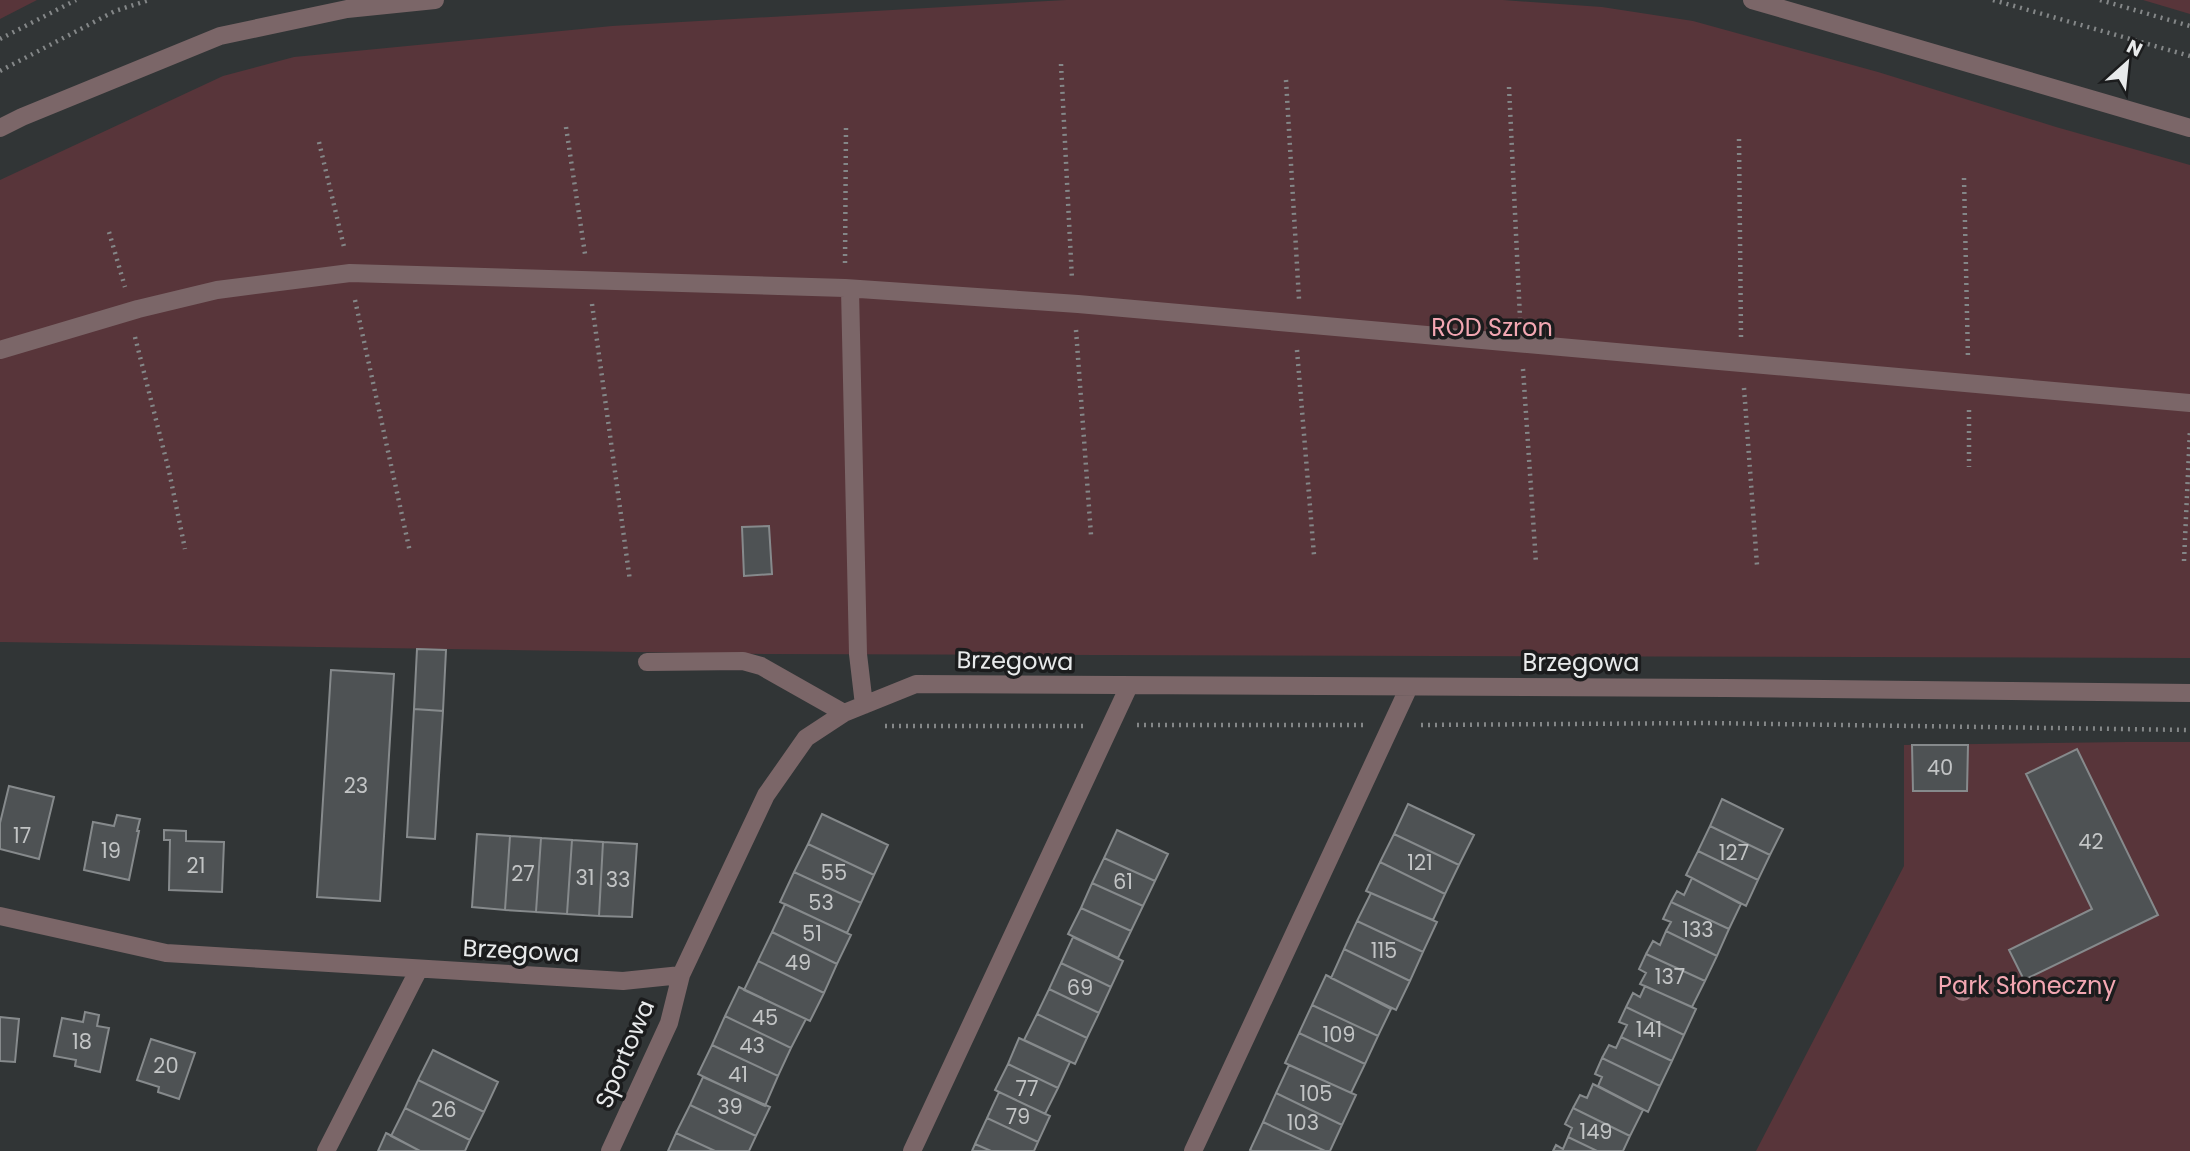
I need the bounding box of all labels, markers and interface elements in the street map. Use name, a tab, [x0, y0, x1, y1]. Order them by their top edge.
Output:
north arrow	[2092, 28, 2162, 98]
text: N	[2122, 33, 2147, 64]
park label: ROD Szron	[1431, 311, 1553, 344]
street label: Brzegowa	[956, 643, 1074, 678]
street label: Brzegowa	[1523, 646, 1639, 679]
house number: 40	[1927, 753, 1953, 782]
house number: 23	[344, 771, 368, 800]
house number: 17	[13, 821, 31, 850]
house number: 42	[2078, 827, 2104, 856]
house number: 19	[101, 836, 121, 865]
house number: 127	[1719, 838, 1749, 867]
house number: 121	[1407, 848, 1433, 877]
house number: 21	[187, 851, 205, 880]
house number: 55	[821, 858, 847, 887]
house number: 27	[511, 859, 535, 888]
house number: 31	[575, 863, 595, 892]
house number: 33	[606, 865, 630, 894]
house number: 61	[1113, 867, 1133, 896]
house number: 53	[808, 888, 834, 917]
house number: 133	[1682, 915, 1714, 944]
house number: 51	[802, 919, 822, 948]
street label: Brzegowa	[462, 931, 580, 970]
house number: 115	[1371, 936, 1397, 965]
house number: 49	[785, 948, 811, 977]
house number: 137	[1655, 962, 1685, 991]
park label: Park Słoneczny	[1938, 969, 2116, 1002]
house number: 69	[1067, 973, 1093, 1002]
street label: Sportowa	[587, 995, 662, 1113]
house number: 45	[752, 1003, 778, 1032]
house number: 141	[1636, 1015, 1662, 1044]
house number: 109	[1322, 1020, 1356, 1049]
house number: 18	[72, 1027, 92, 1056]
house number: 43	[739, 1031, 765, 1060]
house number: 20	[153, 1051, 179, 1080]
house number: 41	[728, 1060, 748, 1089]
house number: 77	[1016, 1074, 1038, 1103]
house number: 105	[1299, 1079, 1333, 1108]
house number: 39	[717, 1092, 743, 1121]
house number: 26	[431, 1095, 457, 1124]
house number: 79	[1006, 1102, 1030, 1131]
house number: 103	[1287, 1108, 1319, 1137]
house number: 149	[1579, 1117, 1613, 1146]

